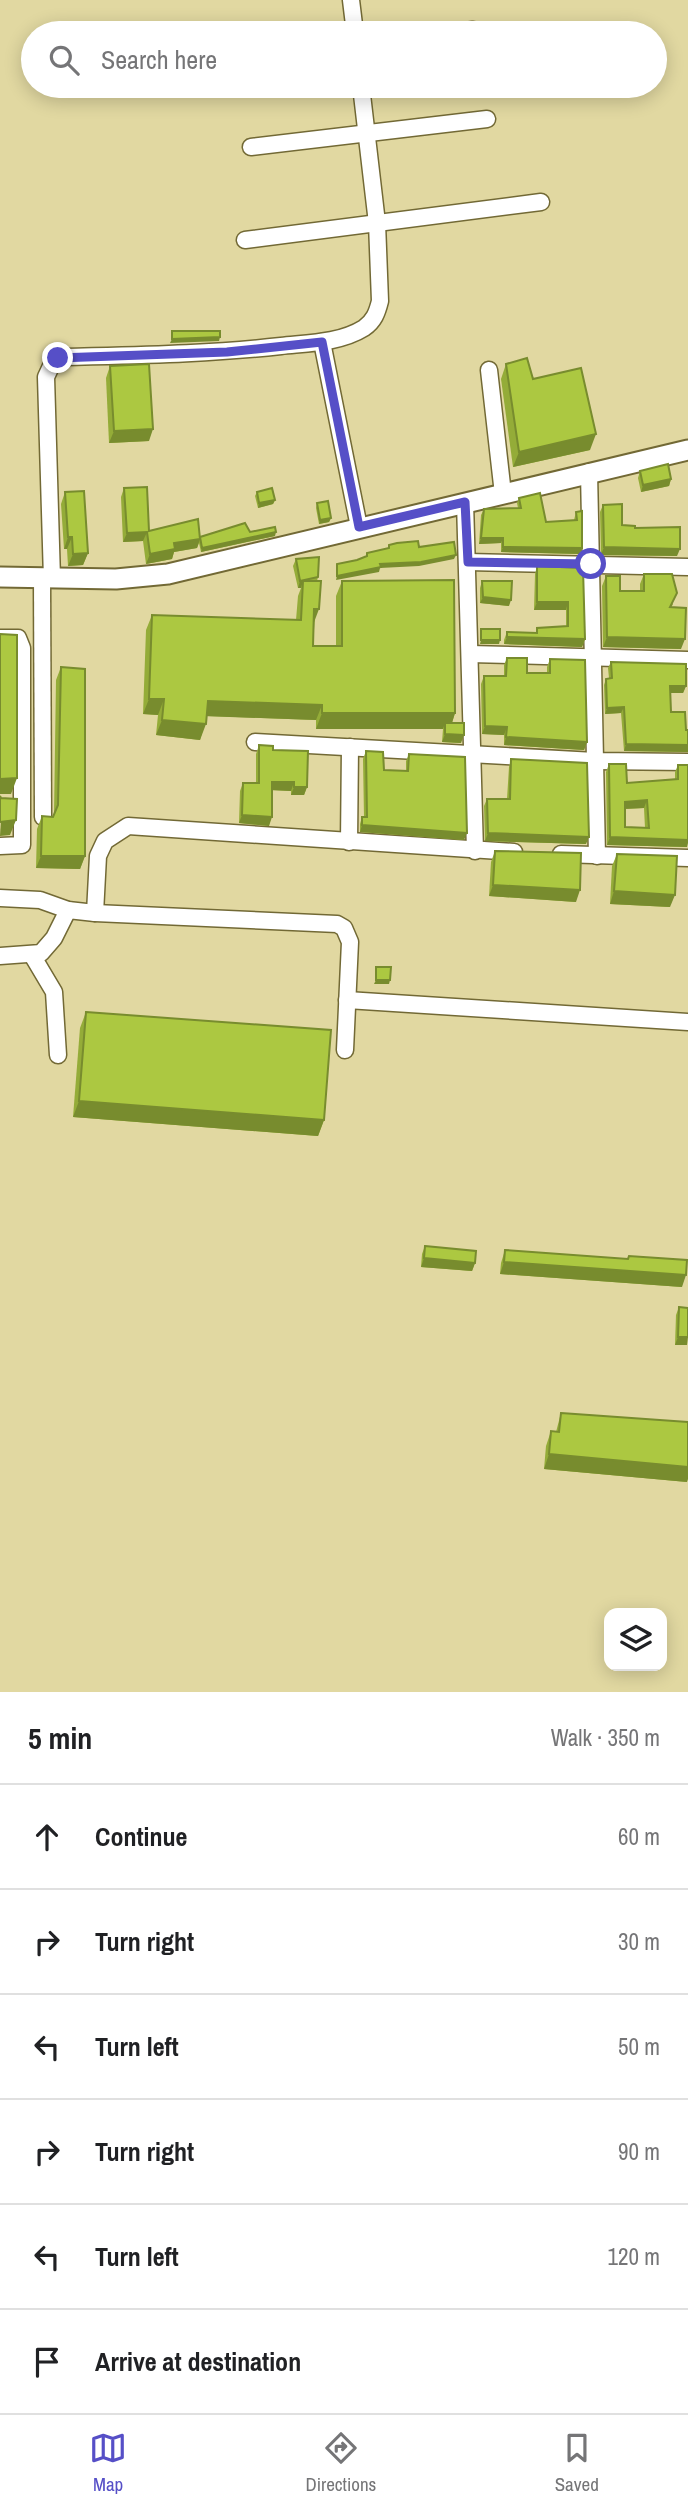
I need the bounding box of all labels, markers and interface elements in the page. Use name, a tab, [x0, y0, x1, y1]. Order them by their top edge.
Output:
search box	[21, 21, 667, 98]
icon: search	[45, 41, 83, 79]
text: Search here	[101, 42, 217, 77]
route end	[42, 342, 73, 373]
route start	[575, 548, 606, 579]
map controls	[604, 1608, 667, 1671]
button: layers	[604, 1608, 667, 1671]
text: 5 min	[28, 1718, 92, 1758]
text: Walk · 350 m	[551, 1722, 660, 1753]
icon: ahead	[28, 1818, 66, 1856]
text: Continue	[95, 1819, 187, 1854]
text: 60 m	[618, 1821, 660, 1852]
icon: right	[28, 1923, 66, 1961]
text: Turn right	[95, 1924, 194, 1959]
text: 30 m	[618, 1926, 660, 1957]
icon: left	[28, 2028, 66, 2066]
text: Turn left	[95, 2029, 179, 2064]
text: 50 m	[618, 2031, 660, 2062]
icon: right	[28, 2133, 66, 2171]
text: Turn right	[95, 2134, 194, 2169]
text: 90 m	[618, 2136, 660, 2167]
icon: left	[28, 2238, 66, 2276]
text: Turn left	[95, 2239, 179, 2274]
text: 120 m	[608, 2241, 660, 2272]
icon: arrive	[28, 2343, 66, 2381]
text: Arrive at destination	[95, 2344, 301, 2379]
tab: Map	[89, 2429, 127, 2497]
tab: Directions	[305, 2429, 376, 2497]
tab: Saved	[555, 2429, 599, 2497]

